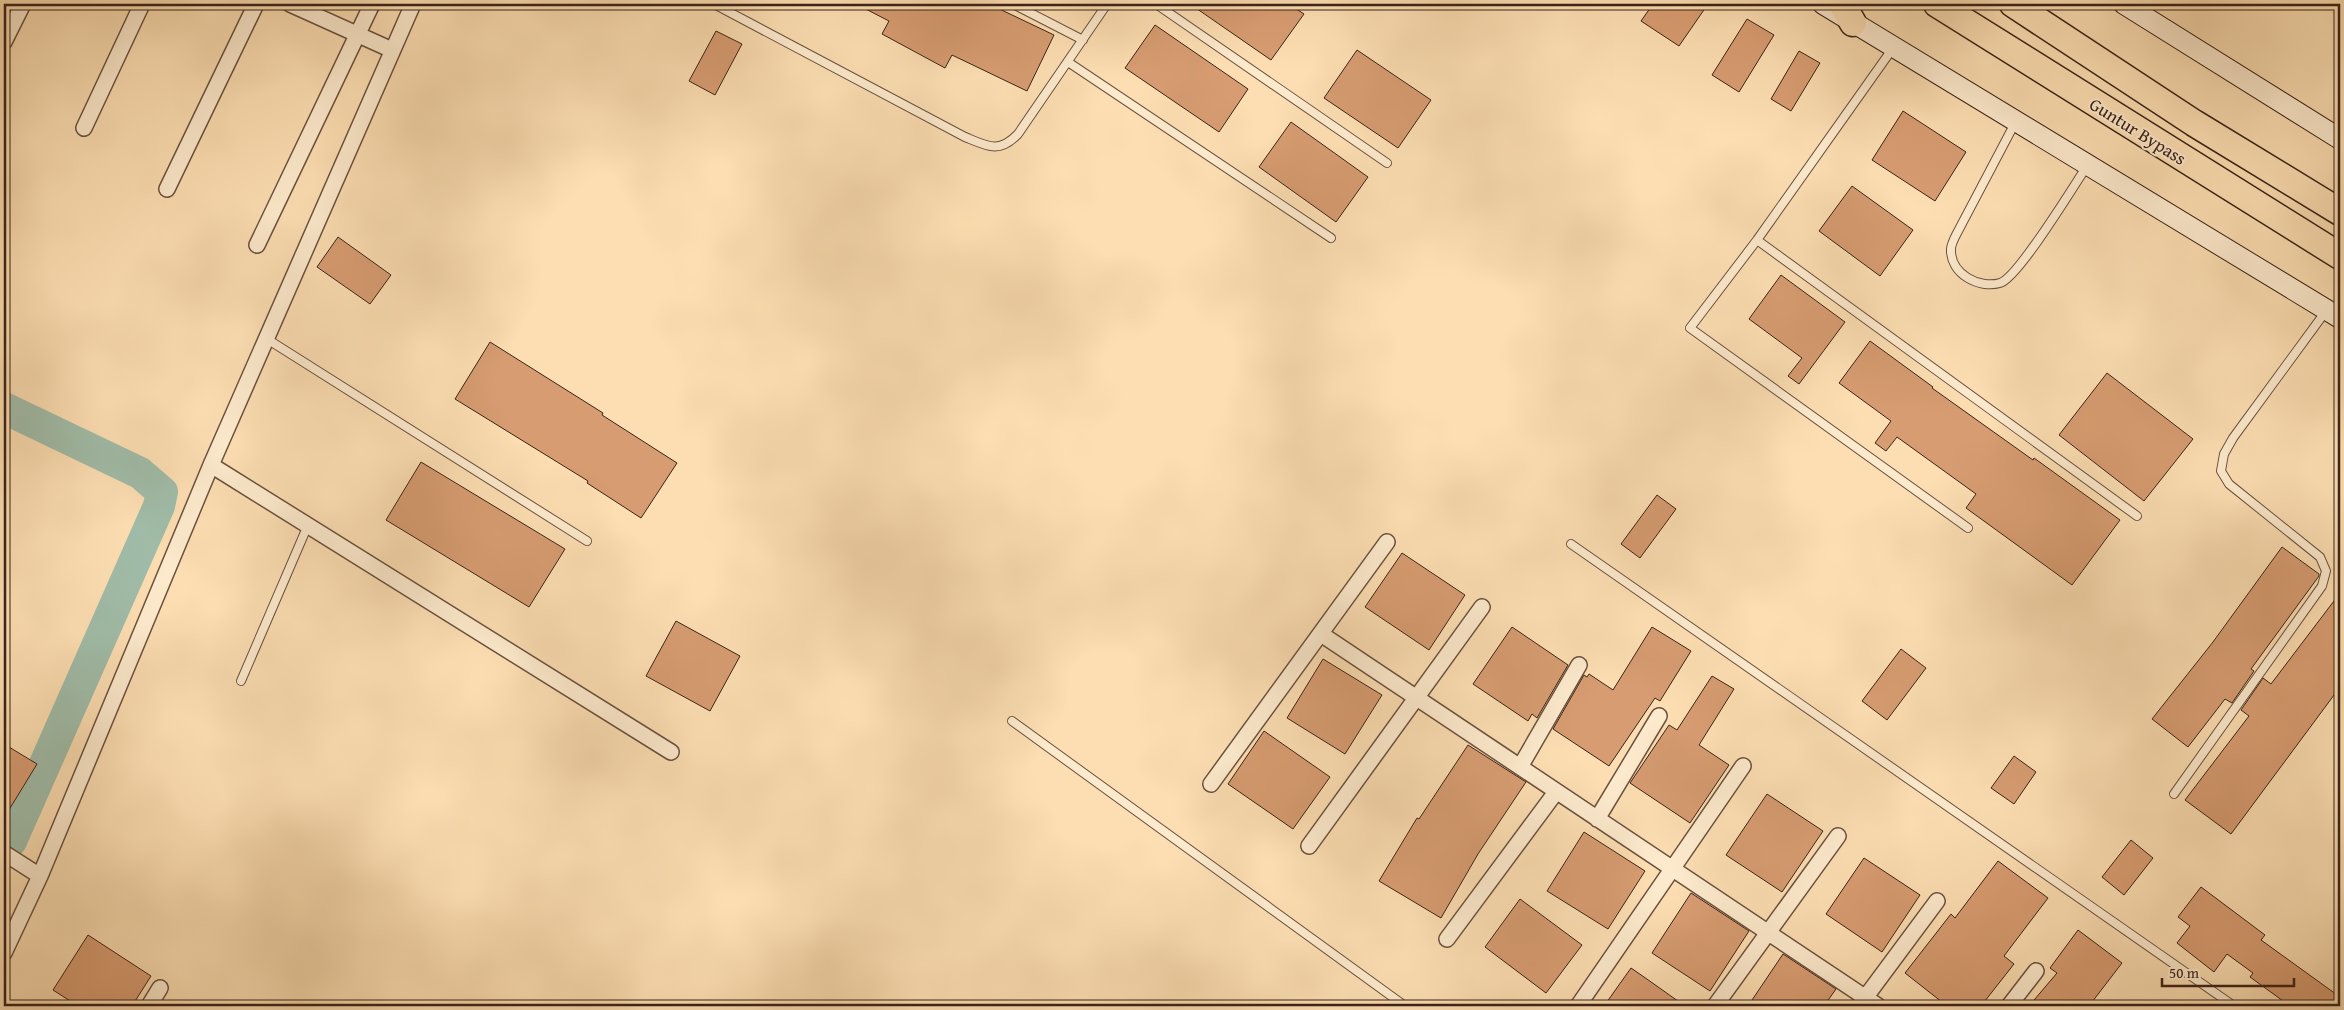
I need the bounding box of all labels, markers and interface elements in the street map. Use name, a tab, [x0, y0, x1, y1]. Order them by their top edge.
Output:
street label: Guntur Bypass	[2084, 91, 2192, 171]
scale bar	[2162, 955, 2294, 987]
text: 50 m	[2169, 962, 2200, 983]

